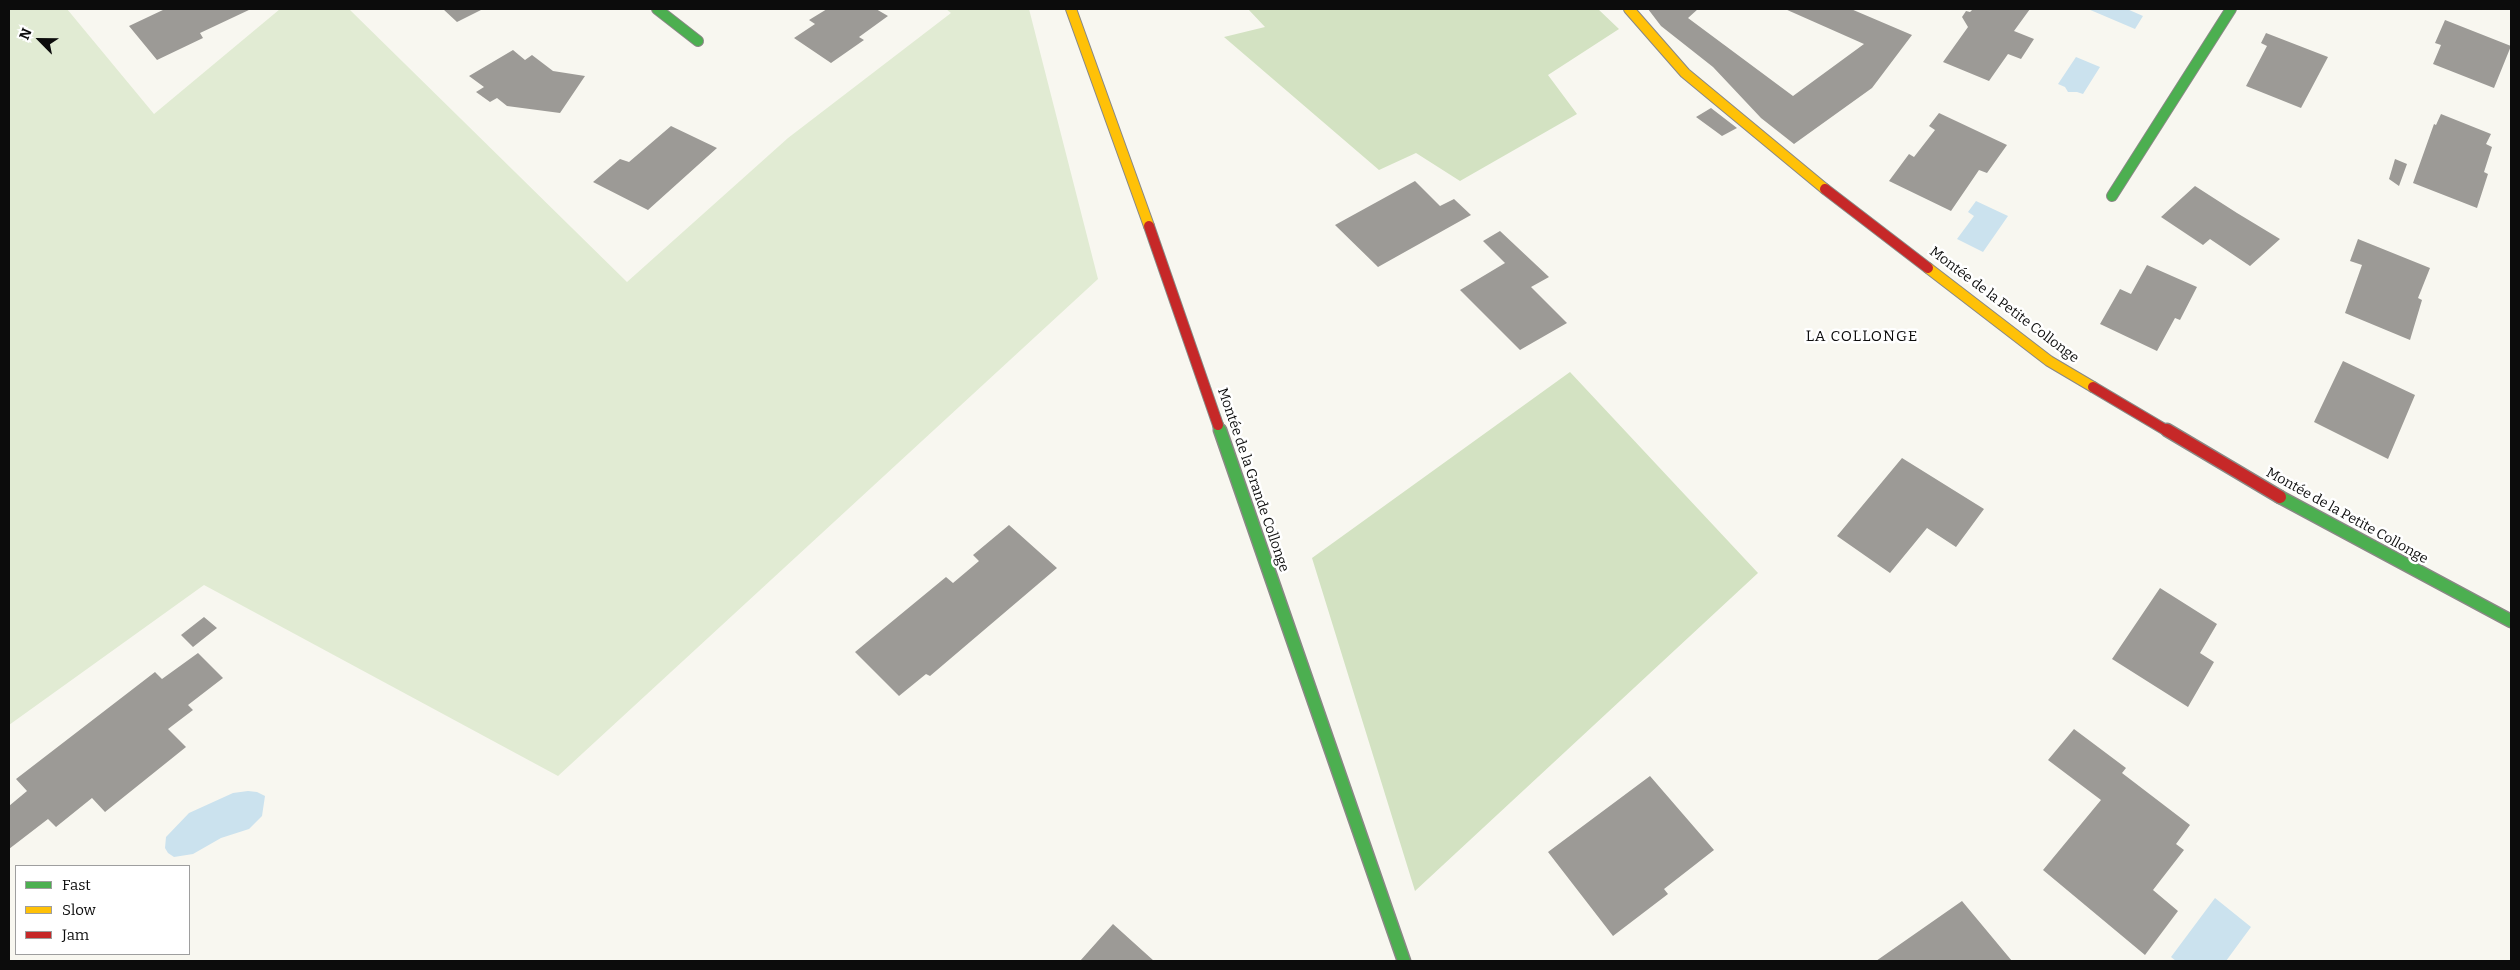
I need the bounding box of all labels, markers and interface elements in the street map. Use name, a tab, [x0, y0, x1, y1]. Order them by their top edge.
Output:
north arrow	[15, 15, 65, 65]
text: N	[16, 26, 36, 42]
street label: Montée de la Petite Collonge	[1926, 243, 2082, 367]
district label: LA COLLONGE	[1804, 328, 1920, 346]
street label: Montée de la Grande Collonge	[1214, 386, 1292, 574]
street label: Montée de la Petite Collonge	[2263, 464, 2431, 568]
legend	[15, 865, 190, 955]
text: Fast	[62, 876, 91, 894]
text: Slow	[62, 901, 96, 919]
text: Jam	[62, 926, 89, 944]

